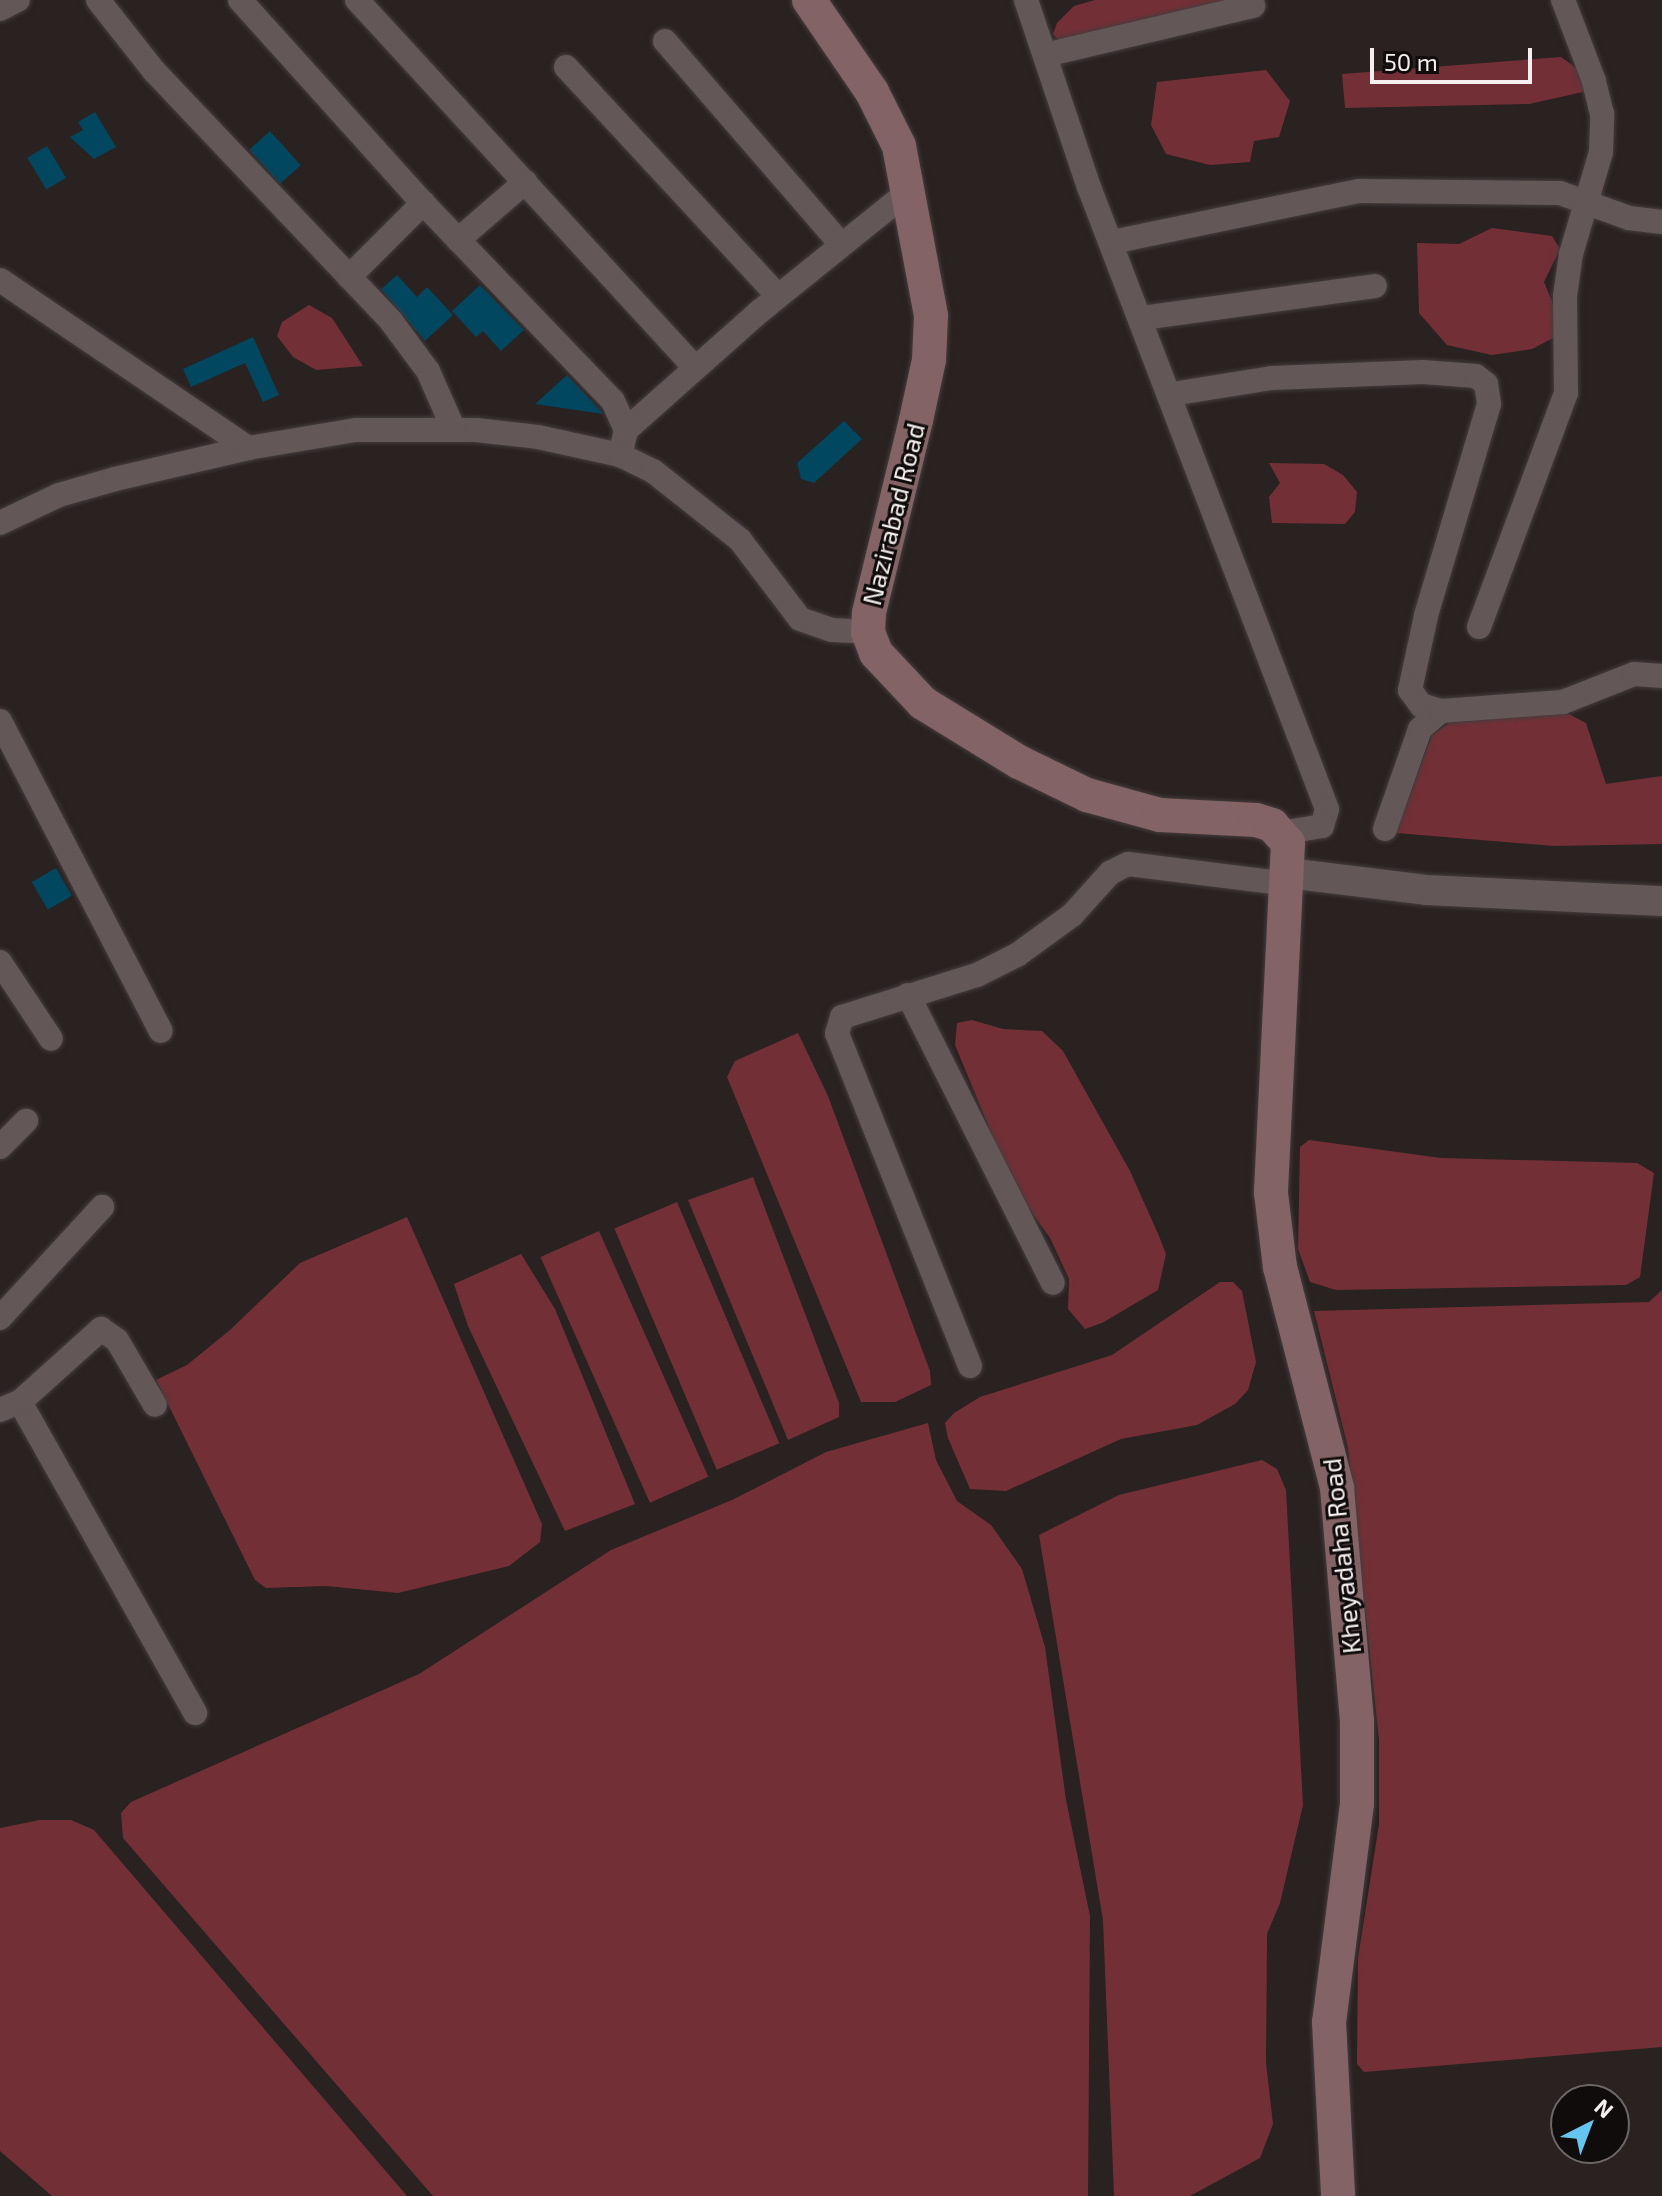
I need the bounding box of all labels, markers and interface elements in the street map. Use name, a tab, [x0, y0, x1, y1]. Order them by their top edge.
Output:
scale bar	[1374, 32, 1536, 82]
text: 50 m	[1384, 47, 1438, 76]
street label: Nazirabad Road	[855, 420, 931, 608]
street label: Kheyadaha Road	[1315, 1457, 1367, 1655]
north arrow	[1550, 2084, 1630, 2164]
text: N	[1590, 2093, 1619, 2123]

